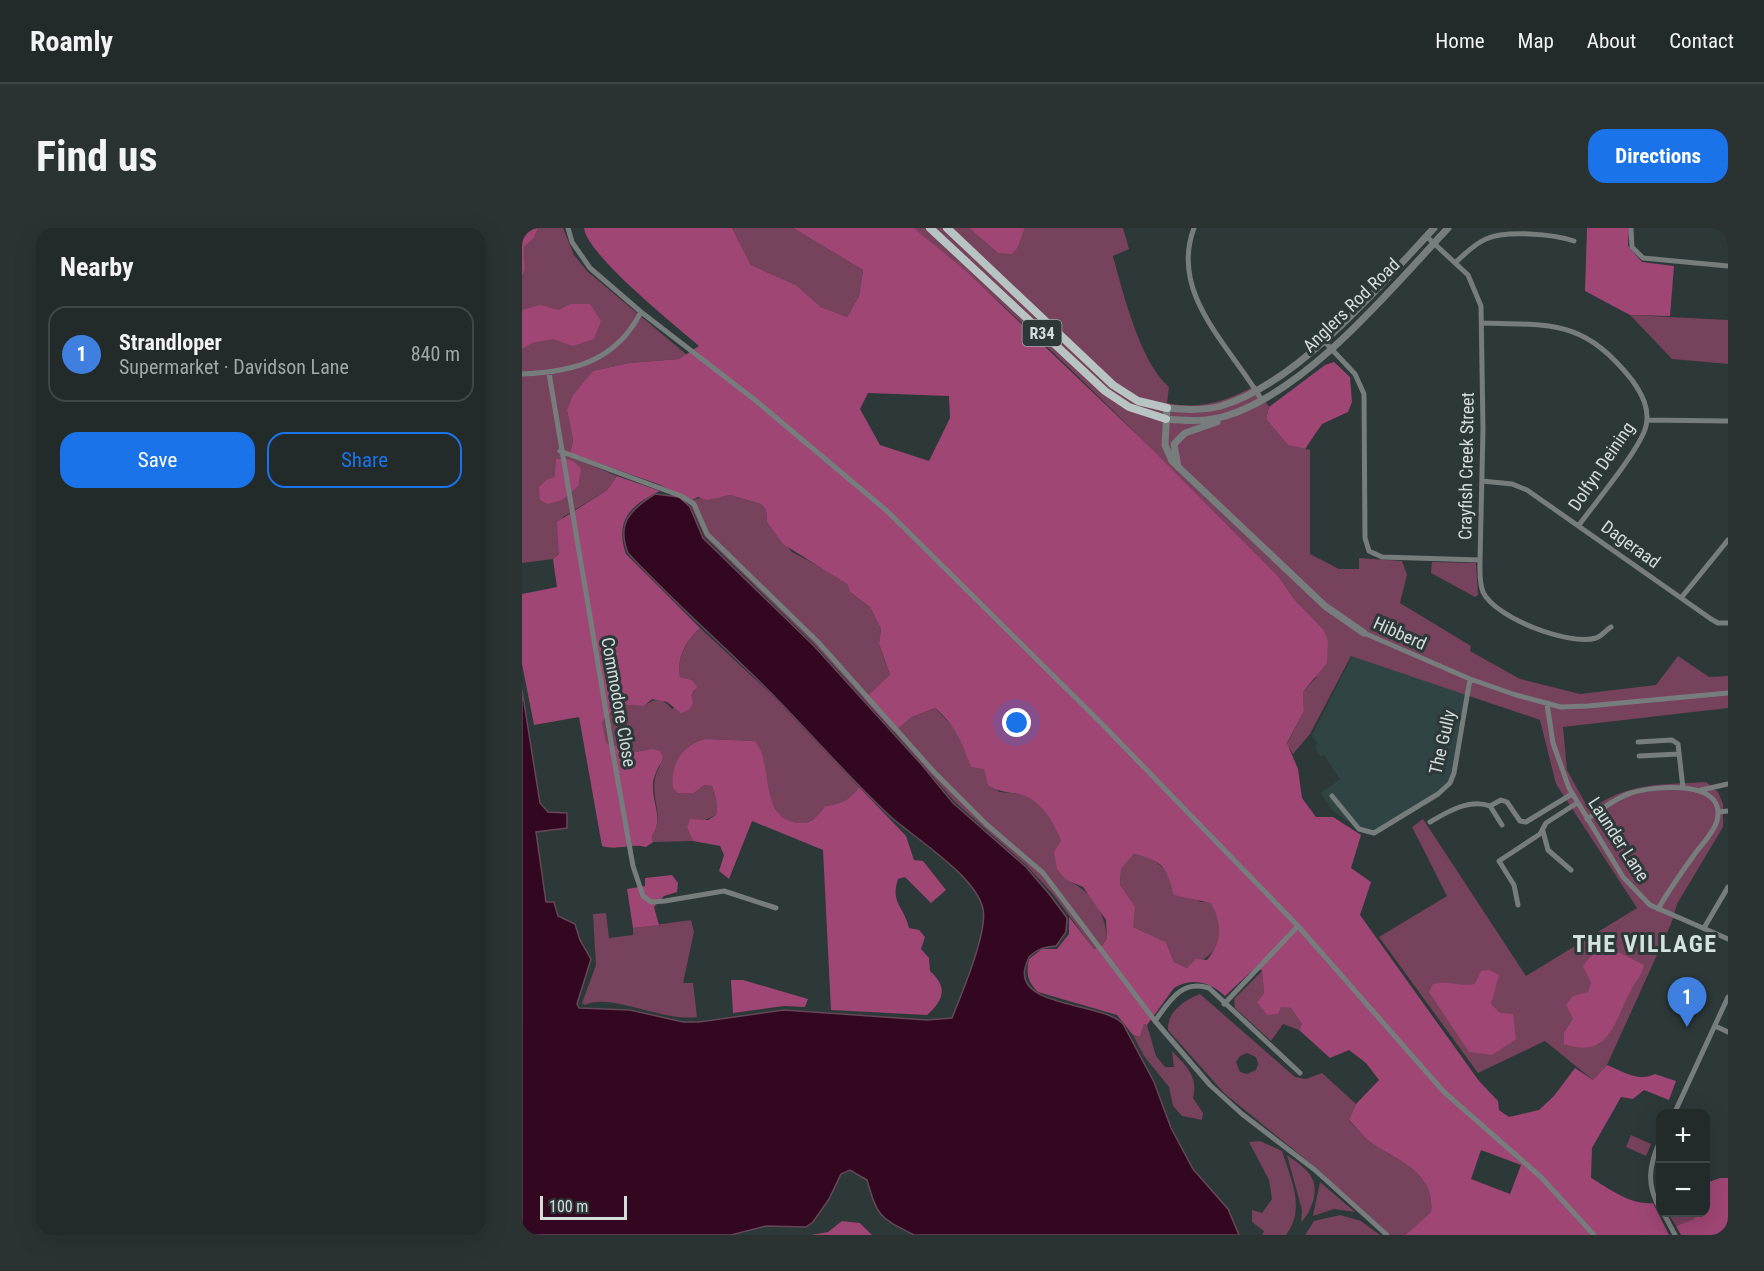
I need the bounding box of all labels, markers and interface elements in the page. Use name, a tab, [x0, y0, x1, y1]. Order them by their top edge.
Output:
text: Roamly	[30, 25, 113, 58]
text: Home	[1435, 29, 1485, 53]
text: Map	[1518, 29, 1554, 53]
text: About	[1587, 29, 1636, 53]
text: Contact	[1669, 29, 1734, 53]
button: Directions	[1588, 129, 1728, 183]
text: Find us	[36, 132, 157, 181]
text: Nearby	[60, 252, 134, 282]
street label: Anglers Rod Road	[1298, 254, 1404, 356]
road number: R34	[1022, 320, 1062, 346]
text: Strandloper	[119, 330, 222, 355]
text: 1	[76, 342, 87, 366]
text: 840 m	[411, 342, 460, 366]
text: Supermarket · Davidson Lane	[119, 355, 349, 379]
street label: Crayfish Creek Street	[1454, 392, 1478, 540]
street label: Dolfyn Deining	[1564, 418, 1638, 514]
button: Save	[60, 432, 255, 488]
button: Share	[267, 432, 462, 488]
street label: Dageraad	[1598, 516, 1664, 572]
street label: Hibberd	[1370, 612, 1430, 654]
street label: Commodore Close	[597, 636, 641, 768]
street label: The Gully	[1424, 707, 1460, 776]
your location	[1002, 708, 1031, 737]
street label: Launder Lane	[1584, 793, 1654, 885]
district label: THE VILLAGE	[1572, 930, 1718, 958]
pin: 1	[1668, 978, 1706, 1027]
map controls	[1656, 1109, 1710, 1217]
button: +	[1656, 1109, 1710, 1163]
button: −	[1656, 1163, 1710, 1217]
scale bar	[540, 1193, 627, 1220]
text: 100 m	[549, 1197, 588, 1216]

